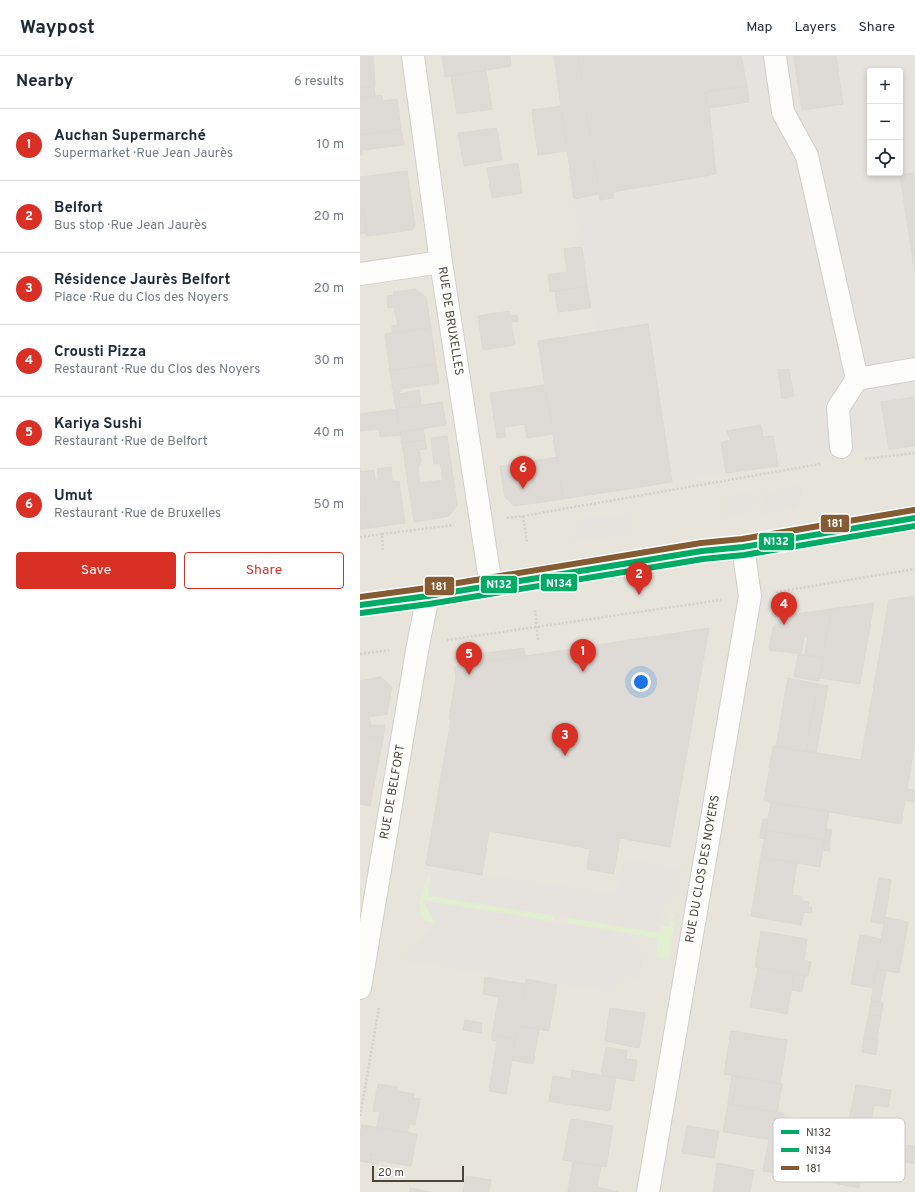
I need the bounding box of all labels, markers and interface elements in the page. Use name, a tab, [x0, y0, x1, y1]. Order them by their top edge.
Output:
text: Waypost	[20, 16, 95, 40]
text: Map	[746, 19, 772, 36]
text: Layers	[794, 19, 836, 36]
text: Share	[858, 19, 895, 36]
map controls	[867, 68, 903, 176]
button: +	[867, 68, 903, 104]
text: Nearby	[16, 71, 73, 93]
text: 6 results	[294, 74, 344, 90]
button: −	[867, 104, 903, 140]
text: Auchan Supermarché	[54, 127, 206, 146]
text: 1	[26, 137, 32, 153]
text: 10 m	[317, 137, 344, 153]
button: locate	[867, 140, 903, 176]
text: Supermarket · Rue Jean Jaurès	[54, 146, 233, 162]
text: Belfort	[54, 199, 103, 218]
text: 2	[25, 209, 33, 225]
text: 20 m	[314, 209, 344, 225]
text: Bus stop · Rue Jean Jaurès	[54, 218, 207, 234]
street label: RUE DE BRUXELLES	[434, 265, 466, 377]
text: Résidence Jaurès Belfort	[54, 271, 230, 290]
text: 3	[25, 281, 33, 297]
text: 20 m	[314, 281, 344, 297]
text: Place · Rue du Clos des Noyers	[54, 290, 229, 306]
text: Crousti Pizza	[54, 343, 146, 362]
text: 4	[25, 353, 33, 369]
text: 30 m	[314, 353, 344, 369]
text: Restaurant · Rue du Clos des Noyers	[54, 362, 260, 378]
text: Kariya Sushi	[54, 415, 142, 434]
text: 5	[25, 425, 33, 441]
text: 40 m	[314, 425, 344, 441]
text: Restaurant · Rue de Belfort	[54, 434, 208, 450]
pin: 6	[510, 456, 536, 489]
text: Umut	[54, 487, 93, 506]
text: 6	[25, 497, 33, 513]
text: 50 m	[314, 497, 344, 513]
text: Restaurant · Rue de Bruxelles	[54, 506, 221, 522]
line badge: 181	[820, 514, 850, 533]
text: 181	[827, 517, 843, 531]
line badge: N132	[758, 532, 795, 551]
text: N132	[763, 535, 789, 549]
button: Save	[16, 552, 176, 589]
button: Share	[184, 552, 344, 589]
pin: 2	[626, 562, 652, 595]
line badge: N134	[540, 573, 578, 592]
line badge: N132	[480, 575, 518, 594]
line badge: 181	[424, 576, 455, 596]
text: N134	[546, 577, 572, 591]
text: N132	[486, 578, 512, 592]
text: 181	[431, 580, 447, 594]
pin: 4	[771, 592, 797, 625]
pin: 1	[570, 639, 596, 672]
pin: 5	[456, 642, 482, 675]
your location	[631, 672, 651, 692]
pin: 3	[552, 723, 578, 756]
street label: RUE DE BELFORT	[377, 743, 409, 841]
street label: RUE DU CLOS DES NOYERS	[682, 794, 724, 944]
legend	[773, 1118, 905, 1182]
text: N132	[806, 1126, 831, 1140]
text: N134	[806, 1144, 832, 1158]
text: 181	[806, 1162, 821, 1176]
scale bar	[372, 1164, 464, 1183]
text: 20 m	[378, 1166, 404, 1180]

